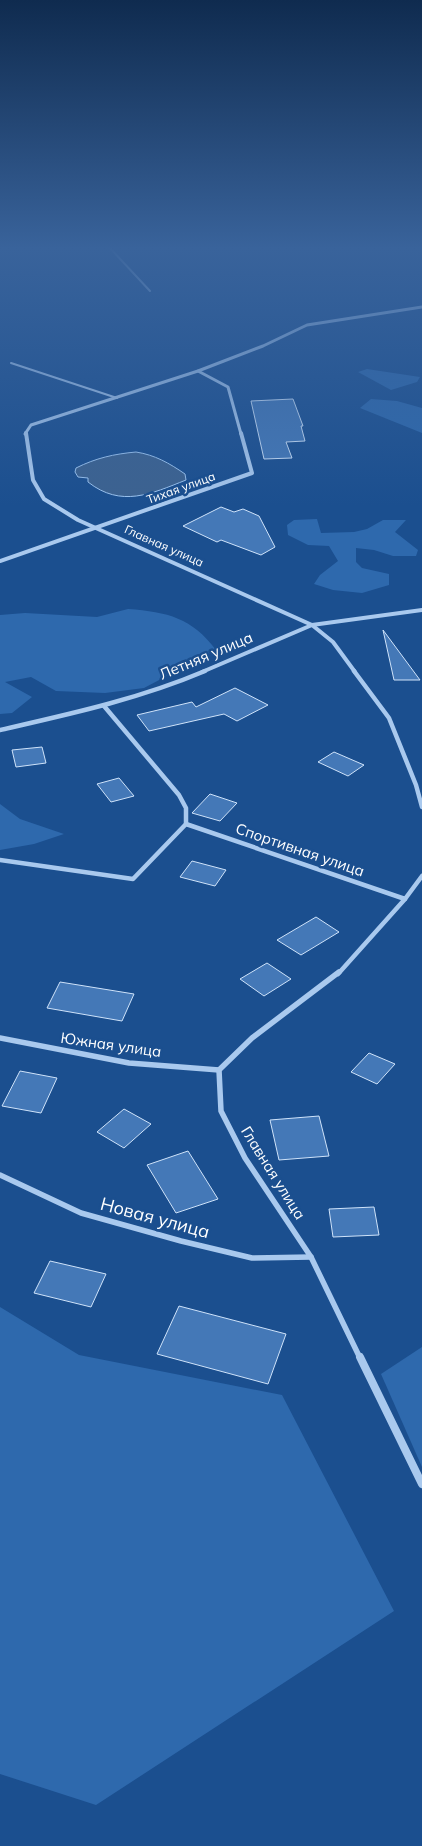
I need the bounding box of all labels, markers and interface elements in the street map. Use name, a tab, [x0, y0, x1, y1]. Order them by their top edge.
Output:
street label: Тихая улица	[144, 468, 217, 507]
street label: Главная улица	[122, 521, 206, 570]
street label: Летняя улица	[156, 627, 255, 684]
street label: Спортивная улица	[233, 819, 367, 881]
street label: Южная улица	[59, 1028, 163, 1061]
street label: Главная улица	[237, 1123, 310, 1223]
street label: Новая улица	[98, 1192, 212, 1243]

